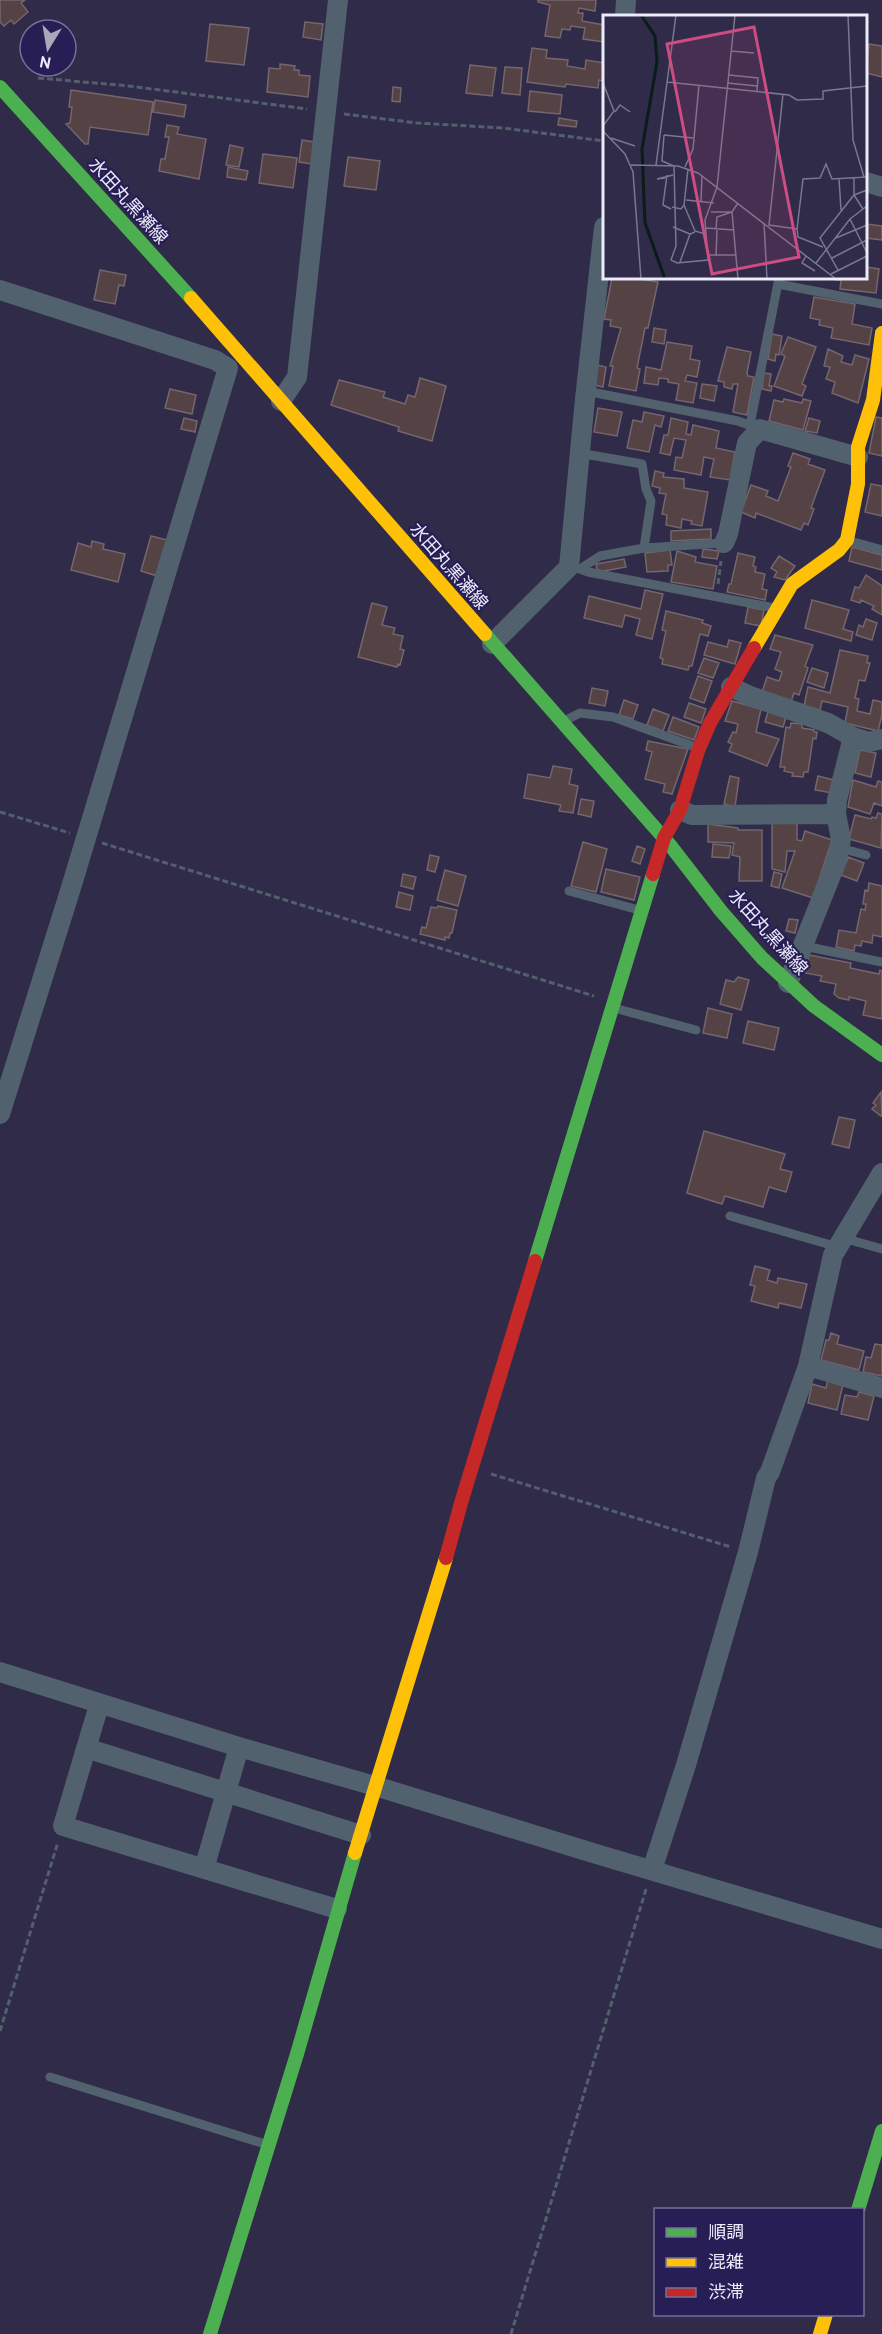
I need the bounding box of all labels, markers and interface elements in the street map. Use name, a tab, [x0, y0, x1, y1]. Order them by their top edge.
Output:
inset map	[603, 15, 867, 279]
north arrow	[18, 18, 78, 78]
text: N	[38, 50, 53, 72]
street label: 水田丸黒瀬線	[82, 154, 172, 250]
street label: 水田丸黒瀬線	[404, 519, 492, 615]
street label: 水田丸黒瀬線	[722, 885, 812, 981]
legend	[654, 2208, 864, 2316]
text: 順調	[708, 2222, 744, 2245]
text: 混雑	[708, 2252, 744, 2275]
text: 渋滞	[708, 2282, 744, 2305]

